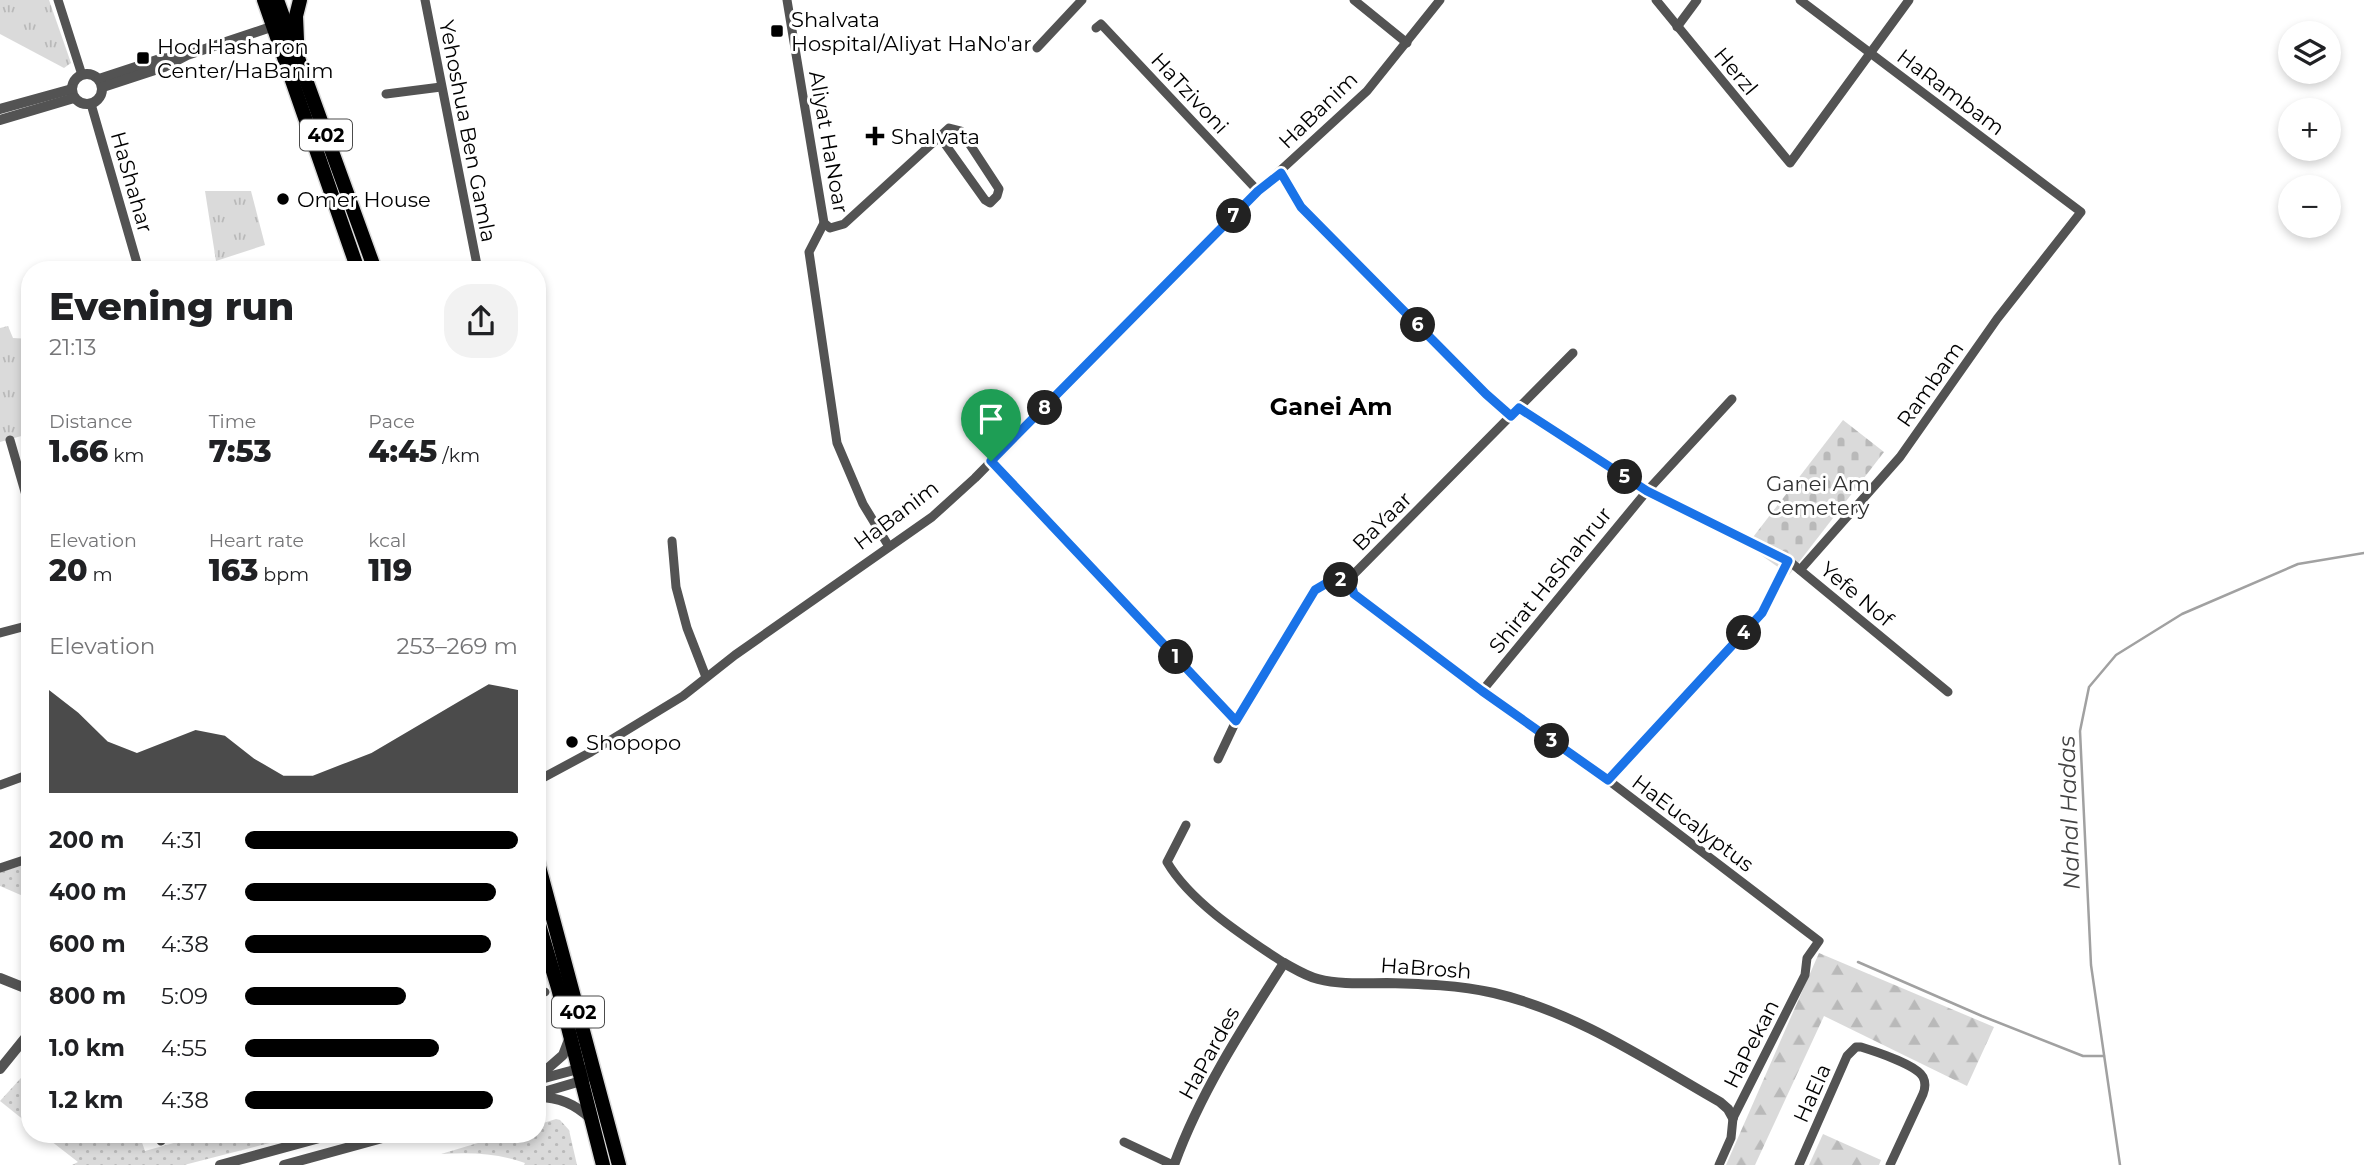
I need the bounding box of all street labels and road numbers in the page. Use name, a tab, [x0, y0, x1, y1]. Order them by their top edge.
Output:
street label: Yehoshua Ben Gamla	[434, 18, 502, 244]
street label: Herzl	[1709, 42, 1763, 100]
street label: HaRambam	[1892, 43, 2010, 141]
street label: HaTzivoni	[1146, 47, 1234, 139]
street label: HaBanim	[1273, 66, 1363, 154]
street label: Aliyat HaNoar	[804, 69, 854, 215]
road number: 402	[300, 119, 352, 150]
street label: HaShahar	[106, 129, 158, 235]
street label: Rambam	[1891, 336, 1969, 432]
street label: HaBanim	[849, 475, 943, 555]
street label: BaYaar	[1347, 486, 1417, 556]
street label: Shirat HaShahrur	[1483, 502, 1617, 658]
street label: Yefe Nof	[1816, 556, 1899, 632]
street label: HaEucalyptus	[1627, 769, 1759, 877]
street label: HaBrosh	[1380, 952, 1472, 984]
road number: 402	[552, 996, 604, 1028]
street label: HaPekan	[1718, 996, 1784, 1092]
street label: HaPardes	[1173, 1002, 1245, 1104]
street label: HaEla	[1788, 1060, 1836, 1126]

